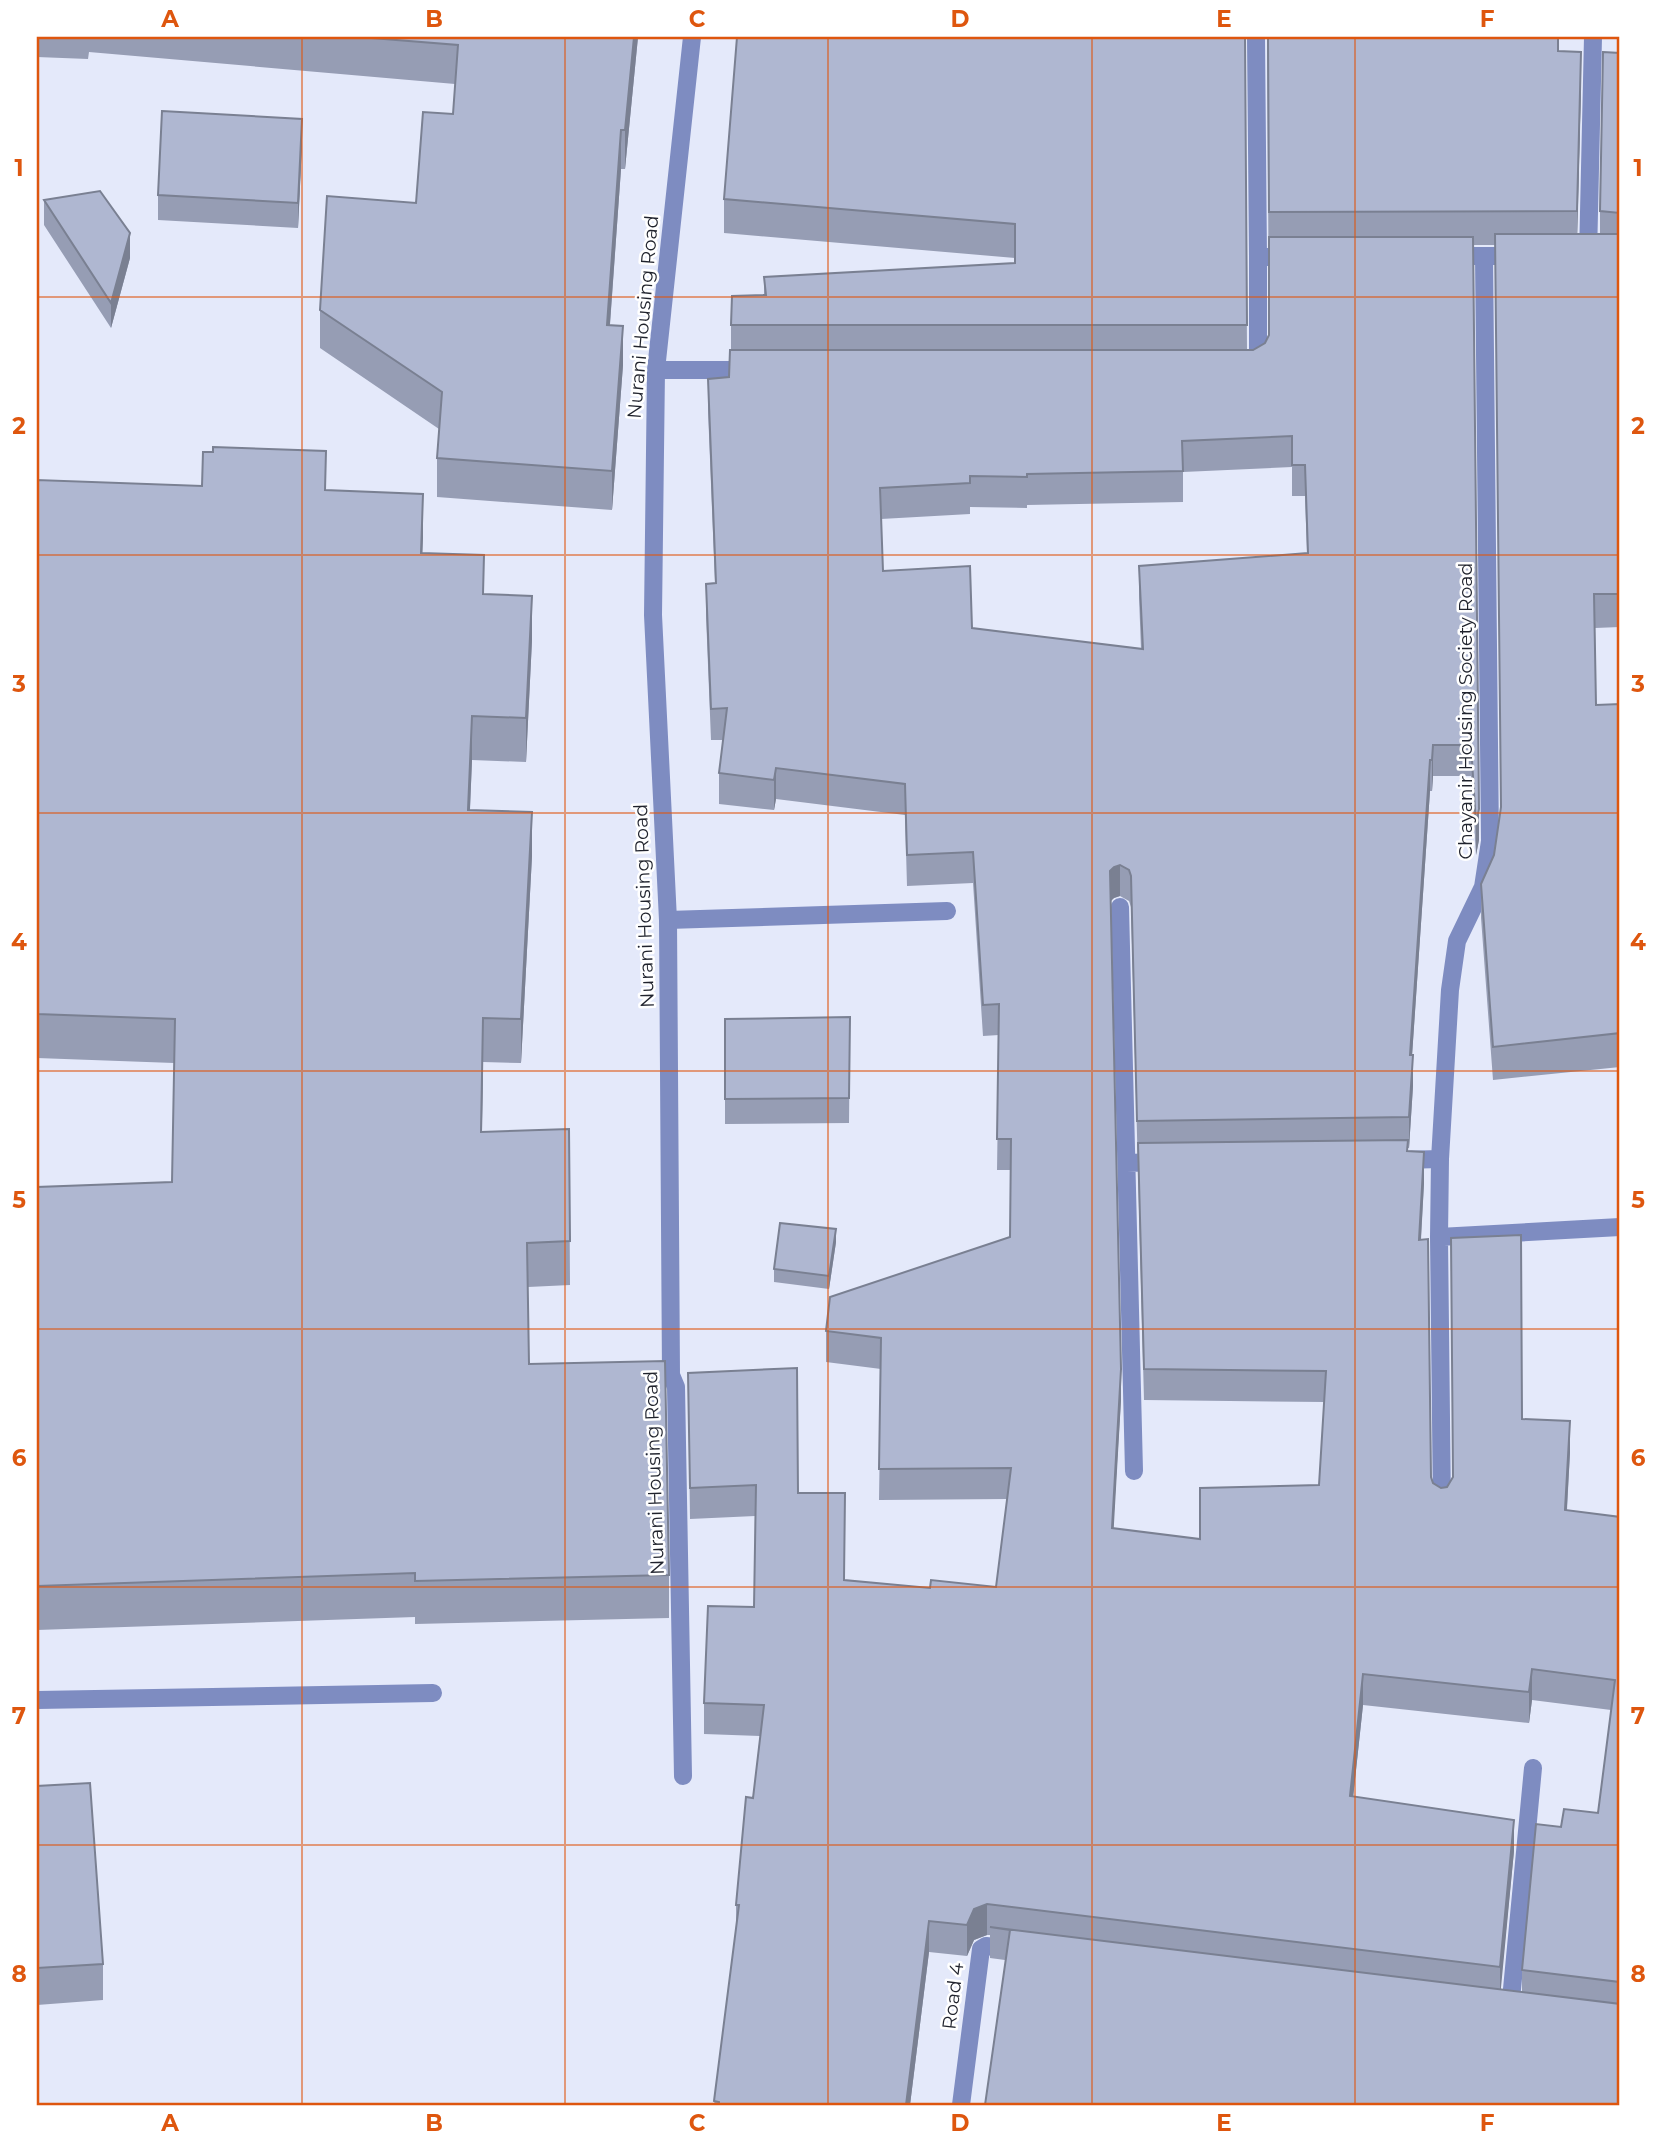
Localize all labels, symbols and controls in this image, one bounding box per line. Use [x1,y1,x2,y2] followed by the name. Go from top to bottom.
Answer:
[160,5,179,33] text: A
[425,5,443,33] text: B
[689,5,706,33] text: C
[951,5,970,33] text: D
[1216,5,1232,33] text: E
[1480,5,1495,33] text: F
[14,154,24,182] text: 1
[1633,154,1643,182] text: 1
[623,214,663,420] street label: Nurani Housing Road
[12,412,26,440] text: 2
[1631,412,1645,440] text: 2
[1454,563,1477,859] street label: Chayanir Housing Society Road
[11,670,26,698] text: 3
[1630,670,1645,698] text: 3
[629,804,659,1008] street label: Nurani Housing Road
[11,928,27,956] text: 4
[1630,928,1646,956] text: 4
[12,1186,26,1214] text: 5
[1631,1186,1645,1214] text: 5
[639,1371,669,1575] street label: Nurani Housing Road
[12,1444,27,1472] text: 6
[1631,1444,1646,1472] text: 6
[12,1702,26,1730] text: 7
[1631,1702,1645,1730] text: 7
[11,1960,27,1988] text: 8
[1630,1960,1646,1988] text: 8
[937,1961,969,2031] street label: Road 4
[160,2109,179,2137] text: A
[425,2109,443,2137] text: B
[689,2109,706,2137] text: C
[951,2109,970,2137] text: D
[1216,2109,1232,2137] text: E
[1480,2109,1495,2137] text: F

